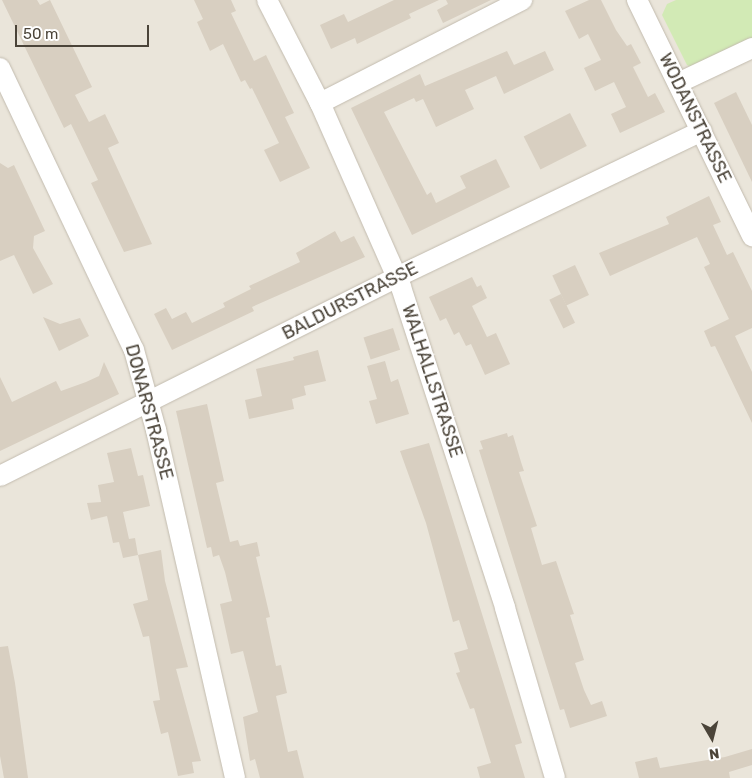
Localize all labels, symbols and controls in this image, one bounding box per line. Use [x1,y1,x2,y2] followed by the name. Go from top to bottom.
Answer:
[18,15,151,47] scale bar
[23,25,58,43] text: 50 m
[654,50,736,186] street label: WODANSTRASSE
[279,257,421,345] street label: BALDURSTRASSE
[397,302,467,460] street label: WALHALLSTRASSE
[121,342,177,482] street label: DONARSTRASSE
[687,713,737,763] north arrow
[708,744,720,762] text: N

